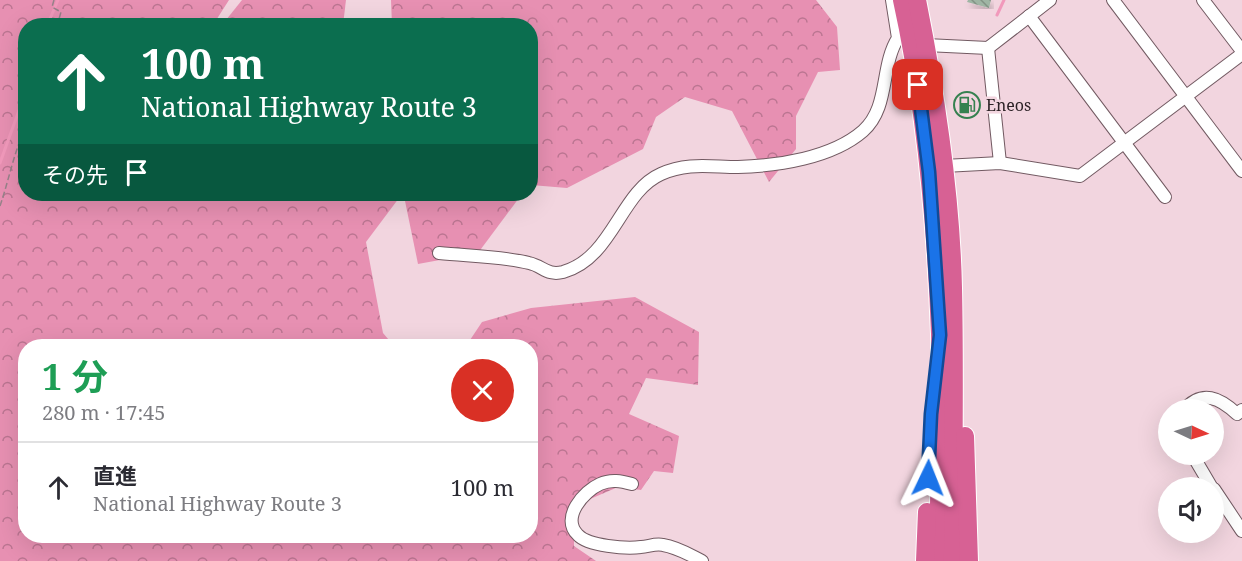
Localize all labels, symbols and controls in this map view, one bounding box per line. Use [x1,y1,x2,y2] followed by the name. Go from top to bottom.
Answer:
[141,34,265,91] text: 100 m
[42,42,120,120] icon: ahead
[892,59,943,110] pin
[901,68,934,101] icon: arrive
[141,88,477,125] text: National Highway Route 3
[952,90,982,120] fuel station icon: Eneos
[986,94,1031,116] place label: Eneos
[120,156,153,189] icon: arrive
[42,159,108,189] text: その先
[42,352,108,401] text: 1 分
[451,359,514,422] button: close
[42,399,165,426] text: 280 m · 17:45
[1158,399,1224,465] north arrow
[1158,399,1224,543] map controls
[896,446,960,510] position arrow
[93,460,137,490] text: 直進
[42,471,75,504] icon: ahead
[451,472,514,502] text: 100 m
[1158,477,1224,543] button: sound
[93,490,342,517] text: National Highway Route 3

